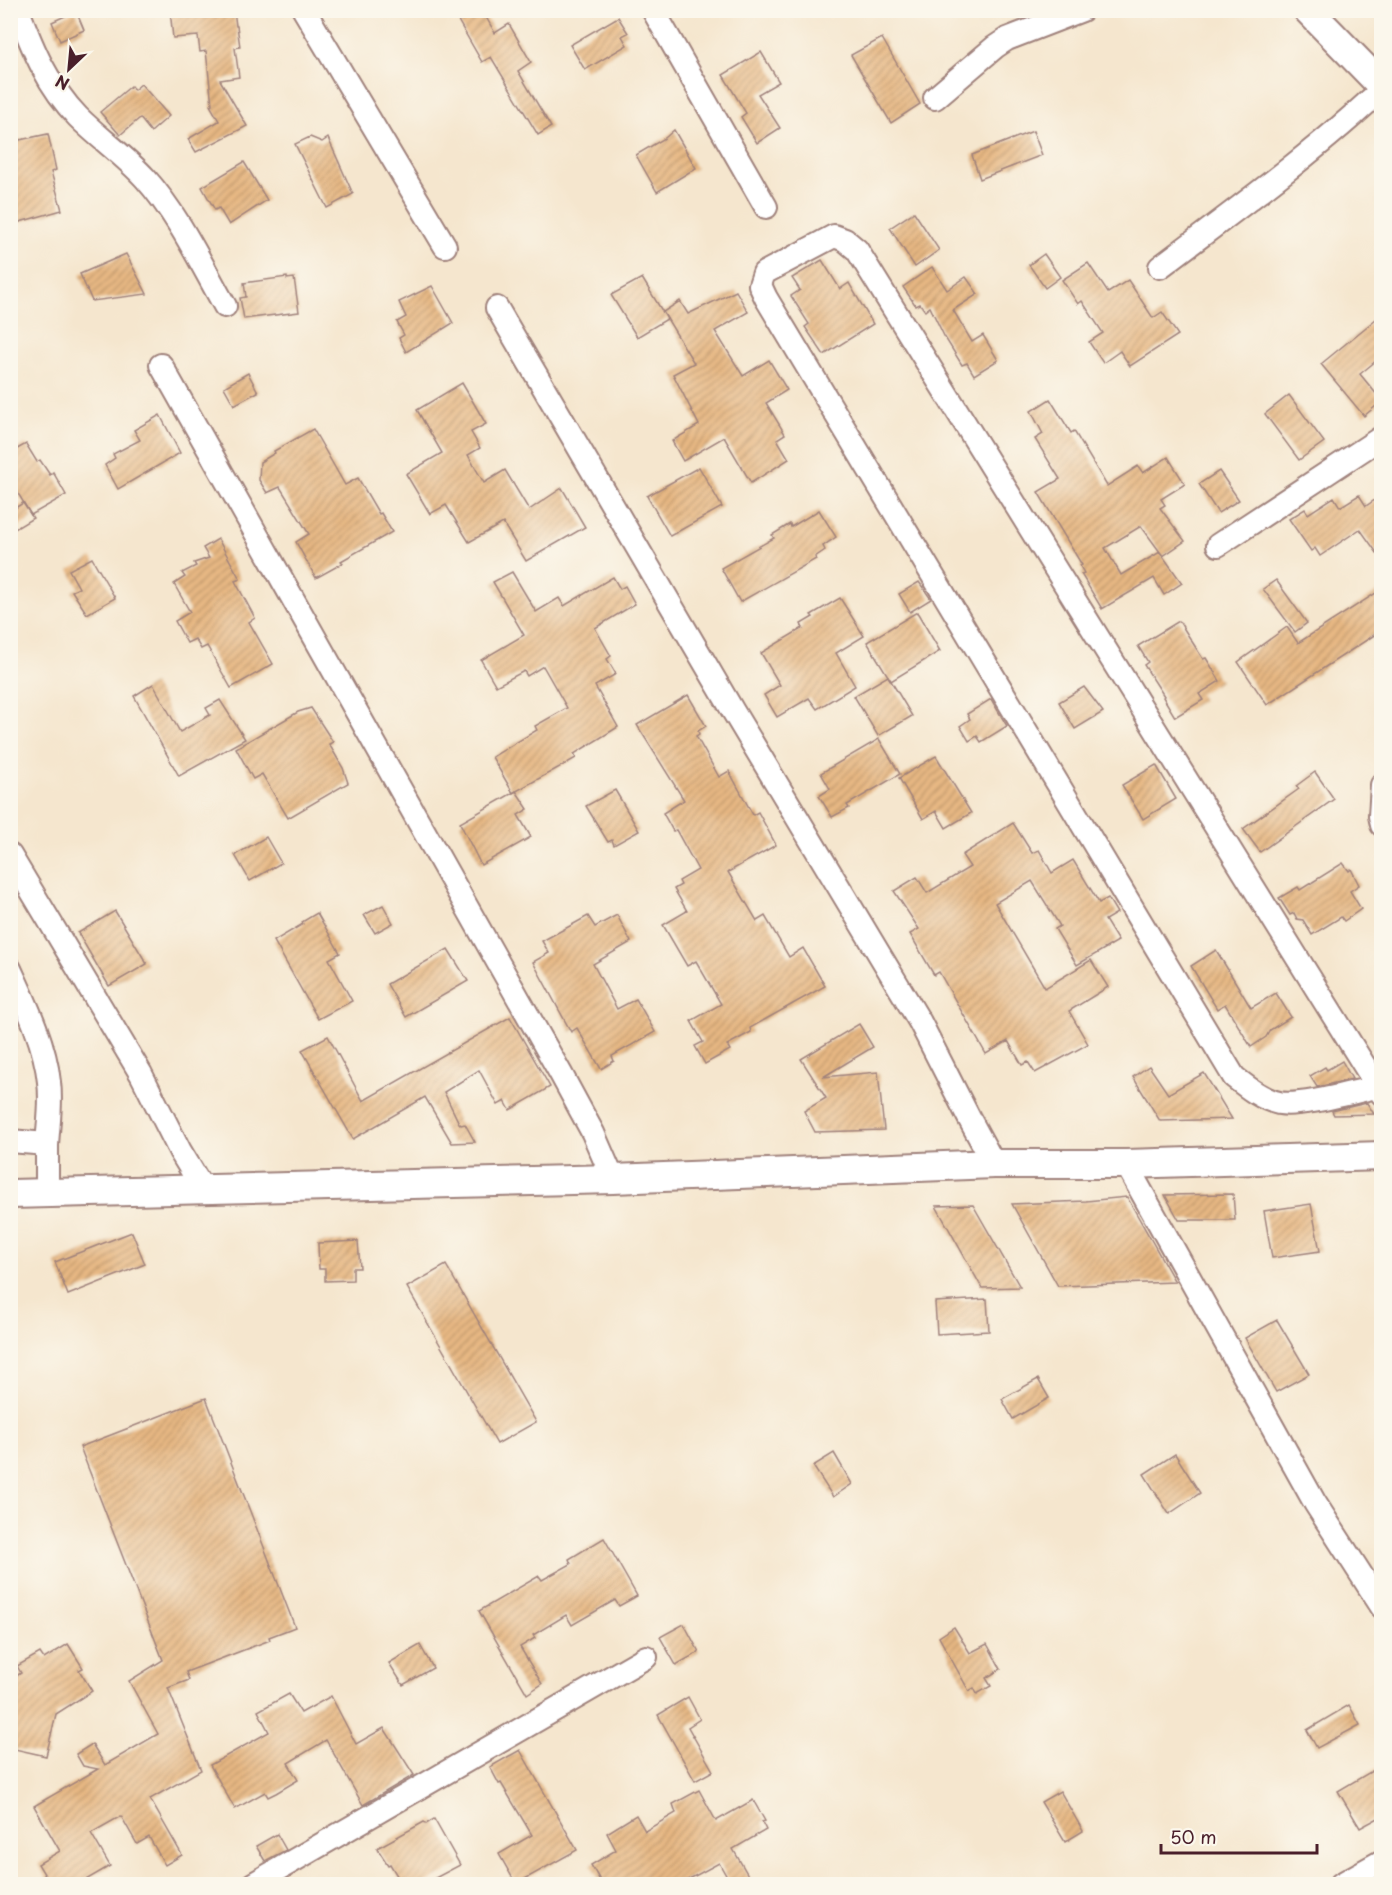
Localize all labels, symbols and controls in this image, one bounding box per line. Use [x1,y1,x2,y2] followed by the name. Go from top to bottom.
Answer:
[39,39,99,99] north arrow
[51,70,73,97] text: N
[1161,1817,1317,1855] scale bar
[1170,1823,1217,1850] text: 50 m

